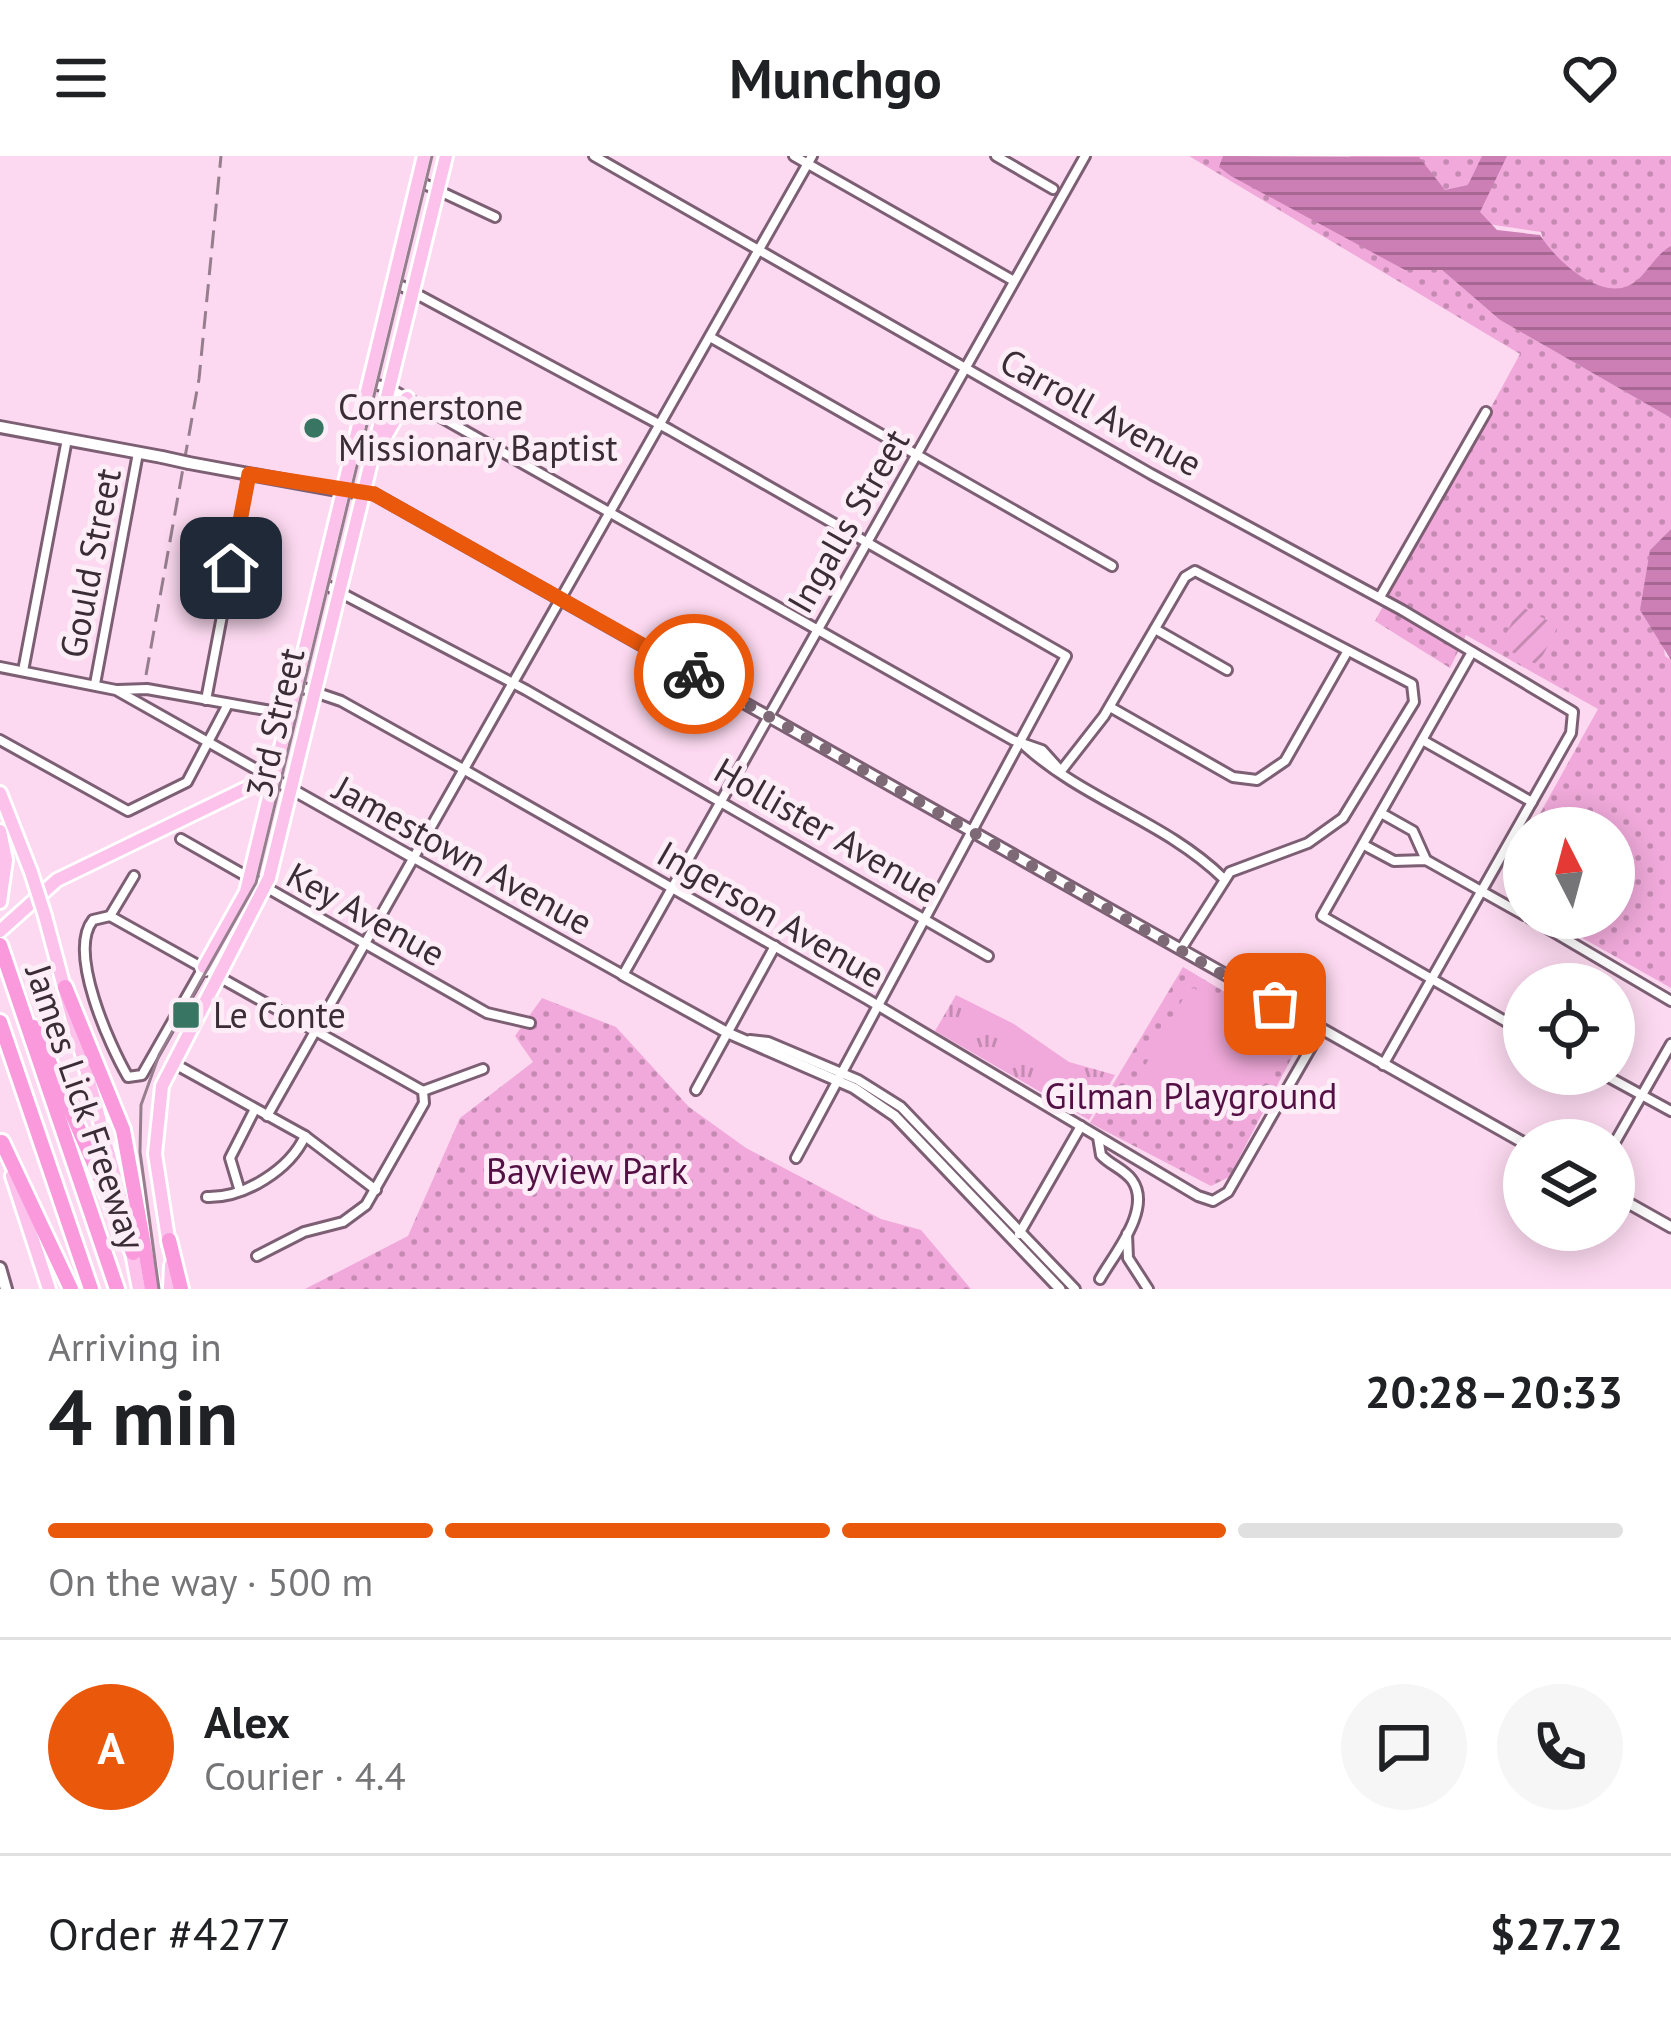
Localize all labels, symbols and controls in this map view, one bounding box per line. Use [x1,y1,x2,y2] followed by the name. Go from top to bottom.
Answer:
[729,43,942,113] text: Munchgo
[48,45,114,111] icon: menu
[1557,45,1623,111] icon: heart
[992,337,1210,486] street label: Carroll Avenue
[338,383,618,471] place label: Cornerstone Missionary Baptist
[301,415,327,441] marker: Cornerstone Missionary Baptist
[776,420,919,621] street label: Ingalls Street
[48,464,131,662] street label: Gould Street
[180,517,282,619] pin
[198,535,264,601] icon: home
[634,614,754,734] courier
[661,641,727,707] icon: bike
[234,643,315,803] street label: 3rd Street
[706,746,948,913] street label: Hollister Avenue
[324,763,601,945] street label: Jamestown Avenue
[1503,807,1635,939] north arrow
[1503,807,1635,1251] map controls
[649,829,893,998] street label: Ingerson Avenue
[279,851,454,976] street label: Key Avenue
[1224,953,1326,1055] pin
[15,956,157,1256] street label: James Lick Freeway
[1503,963,1635,1095] button: locate
[1242,971,1308,1037] icon: bag
[213,991,346,1038] place label: Le Conte
[170,999,202,1031] marker: Le Conte
[1045,1072,1337,1119] park label: Gilman Playground
[1503,1119,1635,1251] button: layers
[486,1147,688,1194] park label: Bayview Park
[48,1321,222,1372] text: Arriving in
[1365,1362,1623,1420] text: 20:28–20:33
[48,1366,238,1467] text: 4 min
[48,1556,373,1607] text: On the way · 500 m
[1341,1684,1467,1810] button: chat
[1497,1684,1623,1810] button: phone
[204,1692,290,1750] text: Alex
[97,1718,125,1776] text: A
[204,1750,406,1801] text: Courier · 4.4
[48,1904,291,1962] text: Order #4277
[1490,1904,1623,1962] text: $27.72

